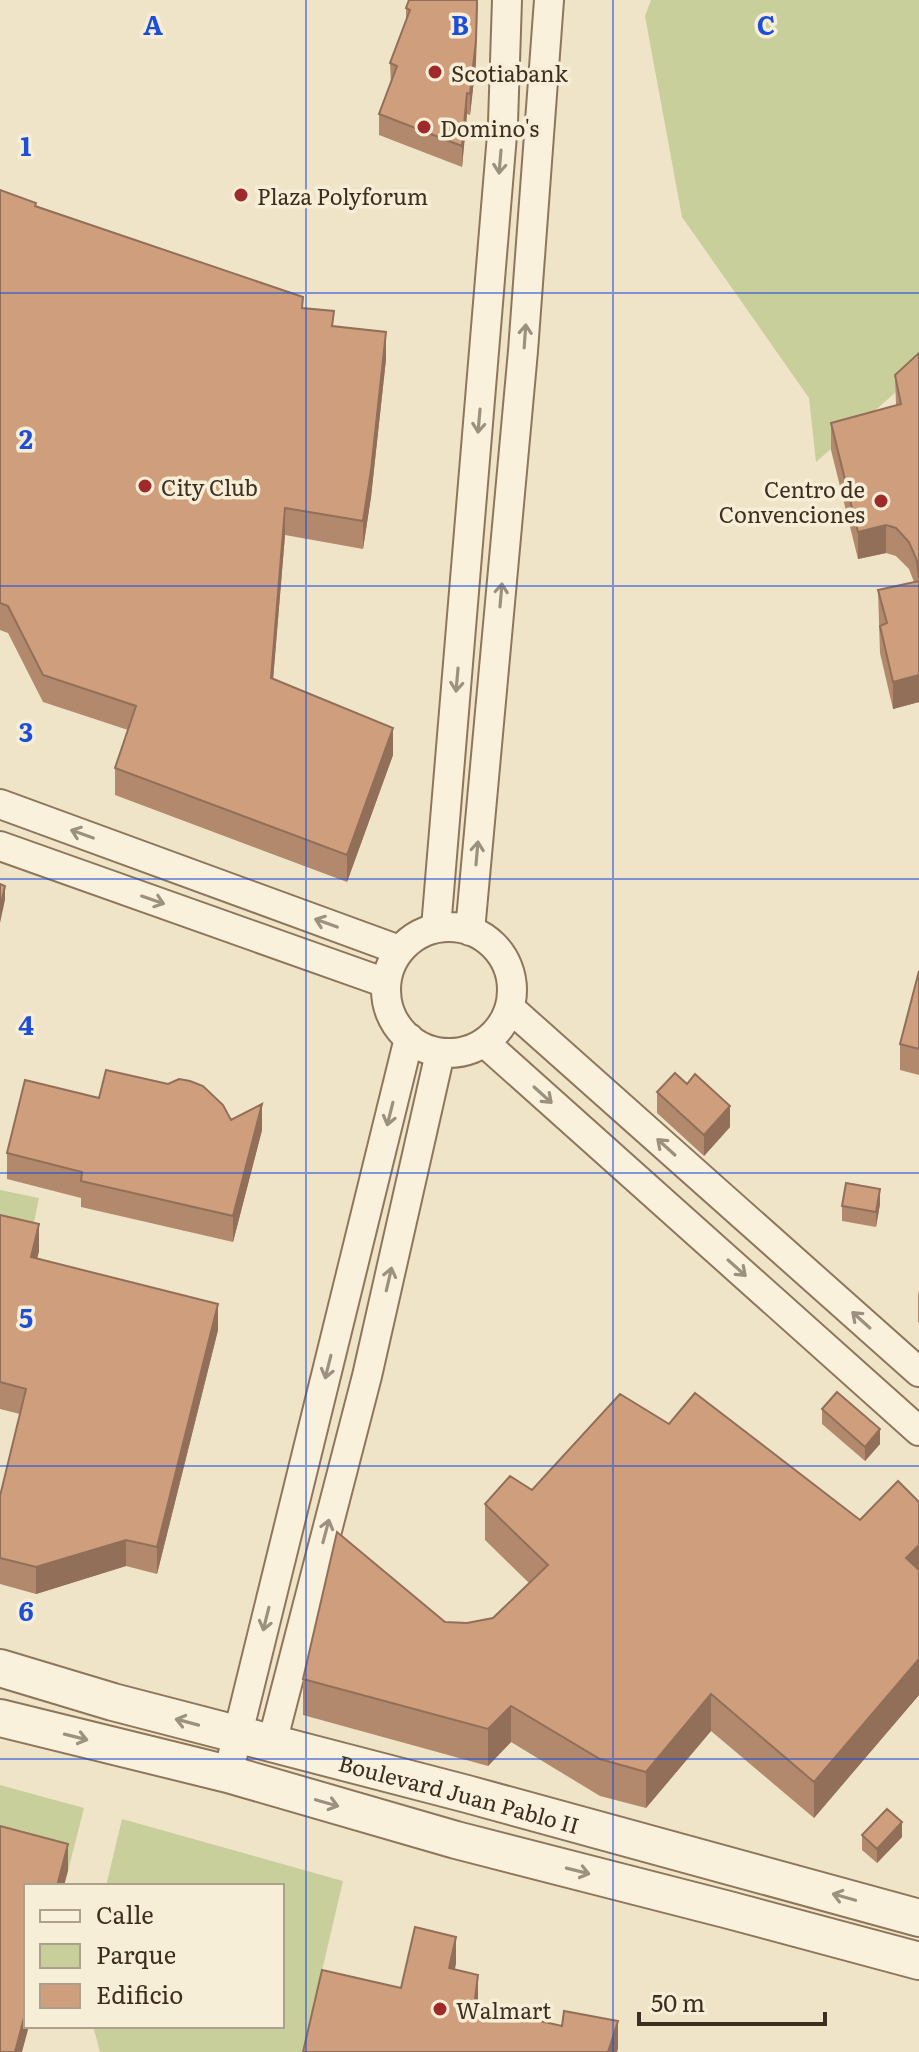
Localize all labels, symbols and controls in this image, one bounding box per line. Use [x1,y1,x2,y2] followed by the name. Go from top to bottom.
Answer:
[143,4,163,43] text: A
[451,4,469,43] text: B
[757,4,775,43] text: C
[451,56,569,89] place label: Scotiabank
[426,63,444,81] marker: Scotiabank
[440,111,539,144] place label: Domino's
[415,118,433,136] marker: Domino's
[21,125,32,164] text: 1
[492,148,507,175] one-way arrow
[257,179,428,212] place label: Plaza Polyforum
[232,186,250,204] marker: Plaza Polyforum
[518,323,533,350] one-way arrow
[472,407,487,434] one-way arrow
[19,418,33,457] text: 2
[161,470,258,503] place label: City Club
[719,472,865,530] place label: Centro de Convenciones
[136,477,154,495] marker: City Club
[872,492,890,510] marker: Centro de Convenciones
[494,582,509,608] one-way arrow
[449,666,464,693] one-way arrow
[19,711,33,750] text: 3
[70,826,95,840] one-way arrow
[470,840,485,867] one-way arrow
[140,894,165,909] one-way arrow
[314,915,339,929] one-way arrow
[18,1004,34,1043] text: 4
[532,1086,552,1104] one-way arrow
[382,1101,397,1126] one-way arrow
[657,1139,677,1157] one-way arrow
[726,1259,746,1277] one-way arrow
[382,1267,397,1292] one-way arrow
[19,1297,33,1336] text: 5
[851,1311,871,1329] one-way arrow
[320,1353,335,1379] one-way arrow
[320,1519,335,1545] one-way arrow
[18,1590,34,1629] text: 6
[258,1606,273,1631] one-way arrow
[175,1713,200,1728] one-way arrow
[62,1731,88,1746] one-way arrow
[335,1745,583,1841] street label: Boulevard Juan Pablo II
[314,1797,339,1811] one-way arrow
[564,1865,590,1880] one-way arrow
[24,1884,284,2028] legend
[831,1889,857,1904] one-way arrow
[96,1896,154,1931] text: Calle
[96,1936,176,1971] text: Parque
[96,1976,183,2011] text: Edificio
[639,1976,825,2026] scale bar
[651,1984,705,2019] text: 50 m
[456,1993,551,2026] place label: Walmart
[431,2000,449,2018] marker: Walmart

